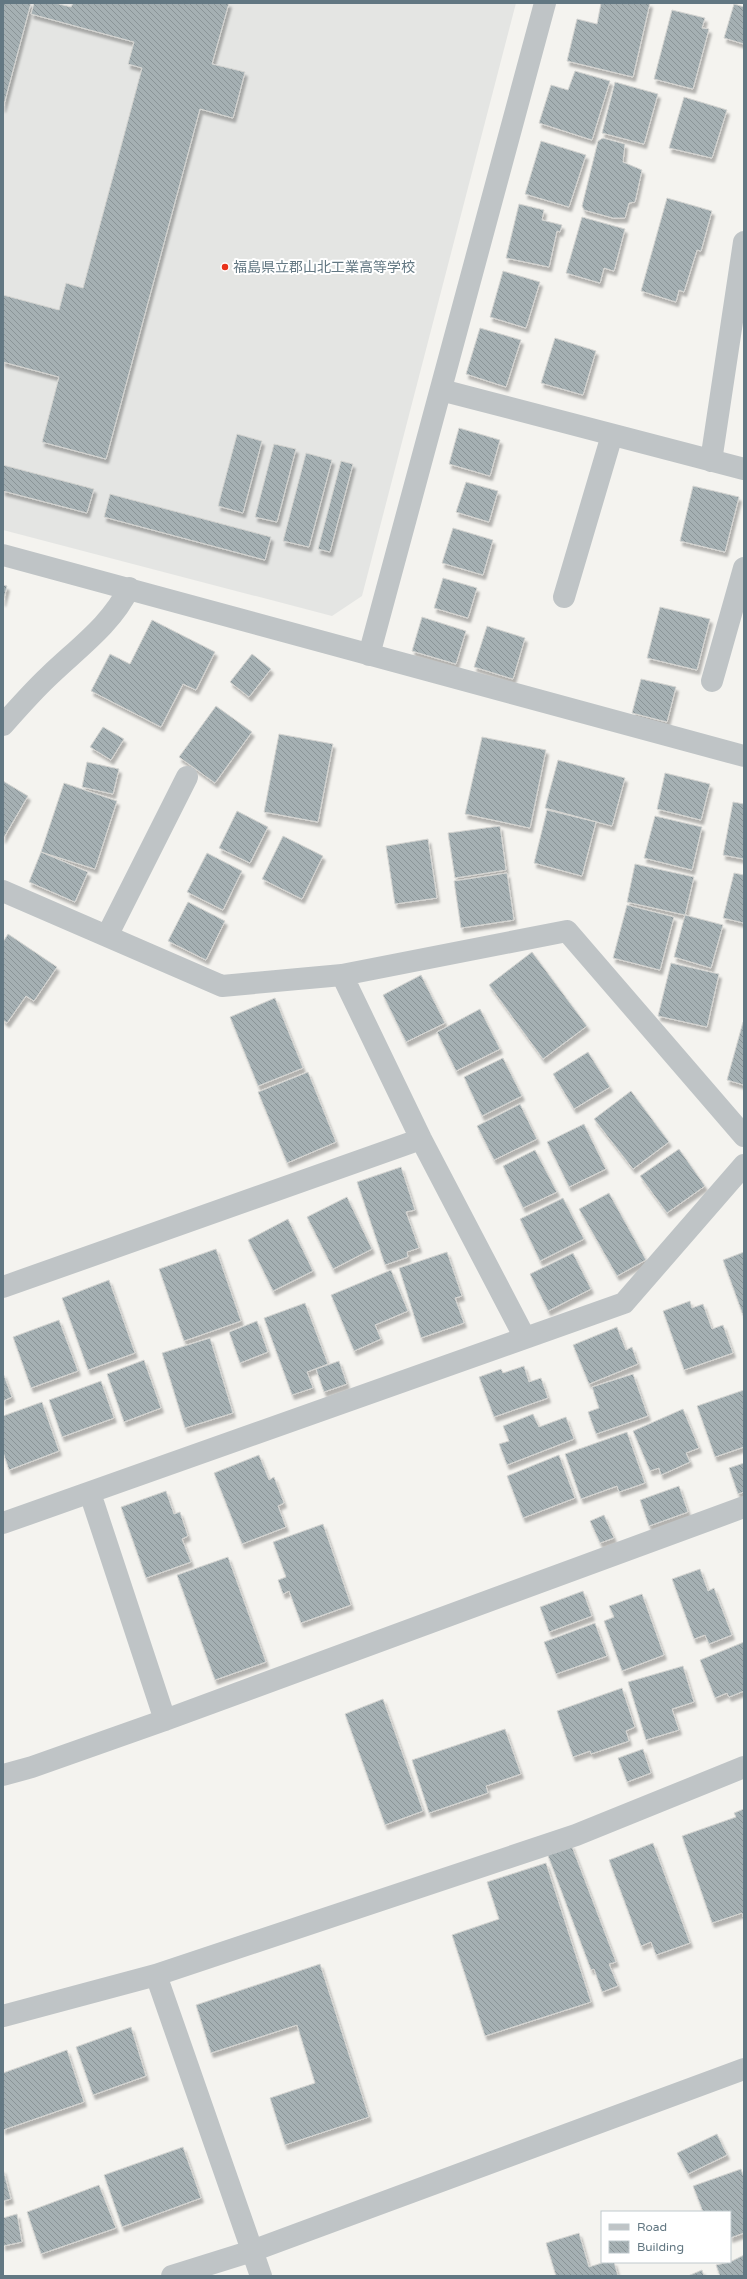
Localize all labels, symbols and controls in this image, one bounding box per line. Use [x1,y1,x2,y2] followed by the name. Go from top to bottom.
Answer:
[233,259,415,276] place label: 福島県立郡山北工業高等学校
[220,262,230,272] marker: 福島県立郡山北工業高等学校
[601,2211,731,2263] legend
[637,2220,667,2234] text: Road
[637,2240,684,2254] text: Building

